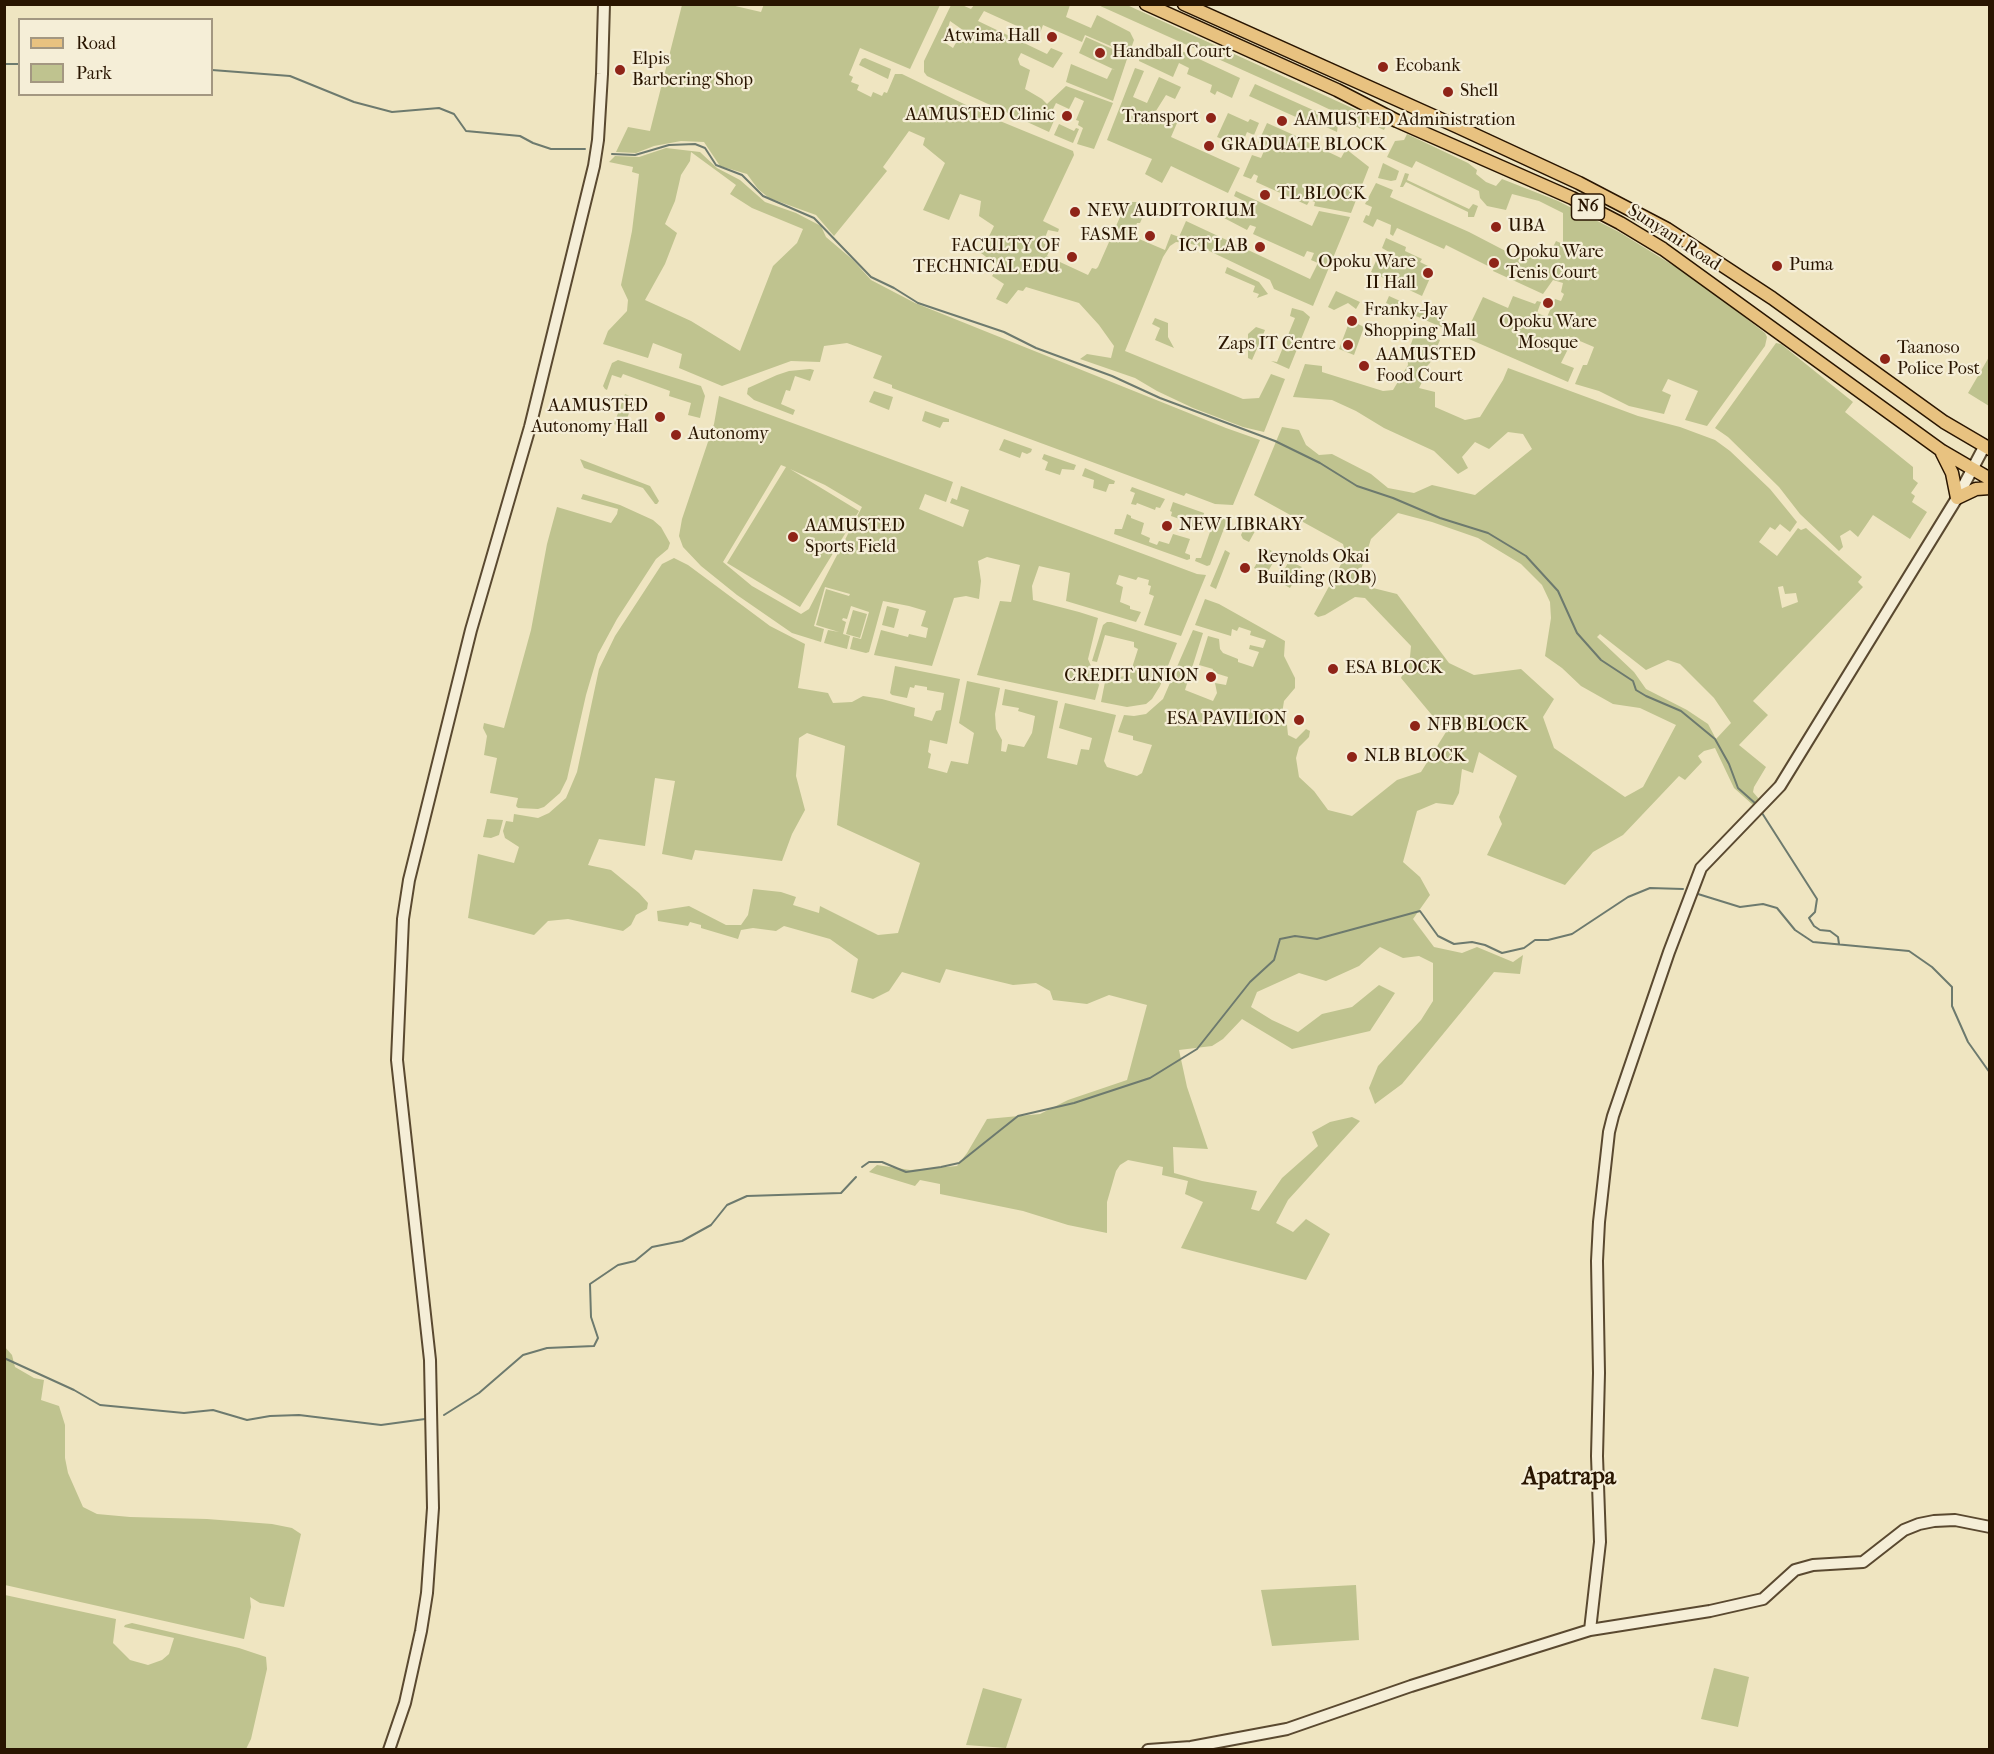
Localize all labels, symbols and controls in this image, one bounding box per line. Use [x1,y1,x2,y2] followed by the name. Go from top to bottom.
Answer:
[18,18,213,96] legend
[944,26,1040,48] place label: Atwima Hall
[1045,30,1059,44] marker: Atwima Hall
[76,33,116,54] text: Road
[1112,42,1232,64] place label: Handball Court
[1093,46,1107,60] marker: Handball Court
[632,49,753,92] place label: Elpis Barbering Shop
[1395,56,1460,78] place label: Ecobank
[1376,60,1390,74] marker: Ecobank
[76,63,112,84] text: Park
[613,63,627,77] marker: Elpis Barbering Shop
[1460,81,1498,103] place label: Shell
[1441,85,1455,99] marker: Shell
[905,105,1055,127] place label: AAMUSTED Clinic
[1122,107,1199,129] place label: Transport
[1060,109,1074,123] marker: AAMUSTED Clinic
[1294,110,1515,132] place label: AAMUSTED Administration
[1204,111,1218,125] marker: Transport
[1275,114,1289,128] marker: AAMUSTED Administration
[1221,135,1386,157] place label: GRADUATE BLOCK
[1202,139,1216,153] marker: GRADUATE BLOCK
[1277,184,1366,206] place label: TL BLOCK
[1258,188,1272,202] marker: TL BLOCK
[1572,194,1604,220] road number: N6
[1623,200,1725,276] street label: Sunyani Road
[1087,201,1256,223] place label: NEW AUDITORIUM
[1068,205,1082,219] marker: NEW AUDITORIUM
[1508,216,1545,238] place label: UBA
[1489,220,1503,234] marker: UBA
[1080,225,1138,247] place label: FASME
[1143,229,1157,243] marker: FASME
[913,236,1060,278] place label: FACULTY OF TECHNICAL EDU
[1179,236,1248,258] place label: ICT LAB
[1253,240,1267,254] marker: ICT LAB
[1506,242,1604,284] place label: Opoku Ware Tenis Court
[1065,250,1079,264] marker: FACULTY OF TECHNICAL EDU
[1318,252,1416,294] place label: Opoku Ware II Hall
[1789,255,1833,277] place label: Puma
[1487,256,1501,270] marker: Opoku Ware Tenis Court
[1770,259,1784,273] marker: Puma
[1421,266,1435,280] marker: Opoku Ware II Hall
[1541,296,1555,310] marker: Opoku Ware Mosque
[1364,300,1476,342] place label: Franky-Jay Shopping Mall
[1499,312,1597,354] place label: Opoku Ware Mosque
[1345,314,1359,328] marker: Franky-Jay Shopping Mall
[1218,334,1336,356] place label: Zaps IT Centre
[1341,338,1355,352] marker: Zaps IT Centre
[1897,338,1980,380] place label: Taanoso Police Post
[1376,345,1476,388] place label: AAMUSTED Food Court
[1878,352,1892,366] marker: Taanoso Police Post
[1357,359,1371,373] marker: AAMUSTED Food Court
[531,396,648,438] place label: AAMUSTED Autonomy Hall
[653,410,667,424] marker: AAMUSTED Autonomy Hall
[688,424,768,446] place label: Autonomy
[669,428,683,442] marker: Autonomy
[1179,515,1304,537] place label: NEW LIBRARY
[805,516,905,558] place label: AAMUSTED Sports Field
[1160,519,1174,533] marker: NEW LIBRARY
[786,530,800,544] marker: AAMUSTED Sports Field
[1257,547,1376,590] place label: Reynolds Okai Building (ROB)
[1238,561,1252,575] marker: Reynolds Okai Building (ROB)
[1345,658,1443,680] place label: ESA BLOCK
[1326,662,1340,676] marker: ESA BLOCK
[1064,666,1199,688] place label: CREDIT UNION
[1204,670,1218,684] marker: CREDIT UNION
[1166,709,1287,731] place label: ESA PAVILION
[1292,713,1306,727] marker: ESA PAVILION
[1427,715,1528,737] place label: NFB BLOCK
[1408,719,1422,733] marker: NFB BLOCK
[1364,746,1466,768] place label: NLB BLOCK
[1345,750,1359,764] marker: NLB BLOCK
[1522,1464,1616,1492] district label: Apatrapa

